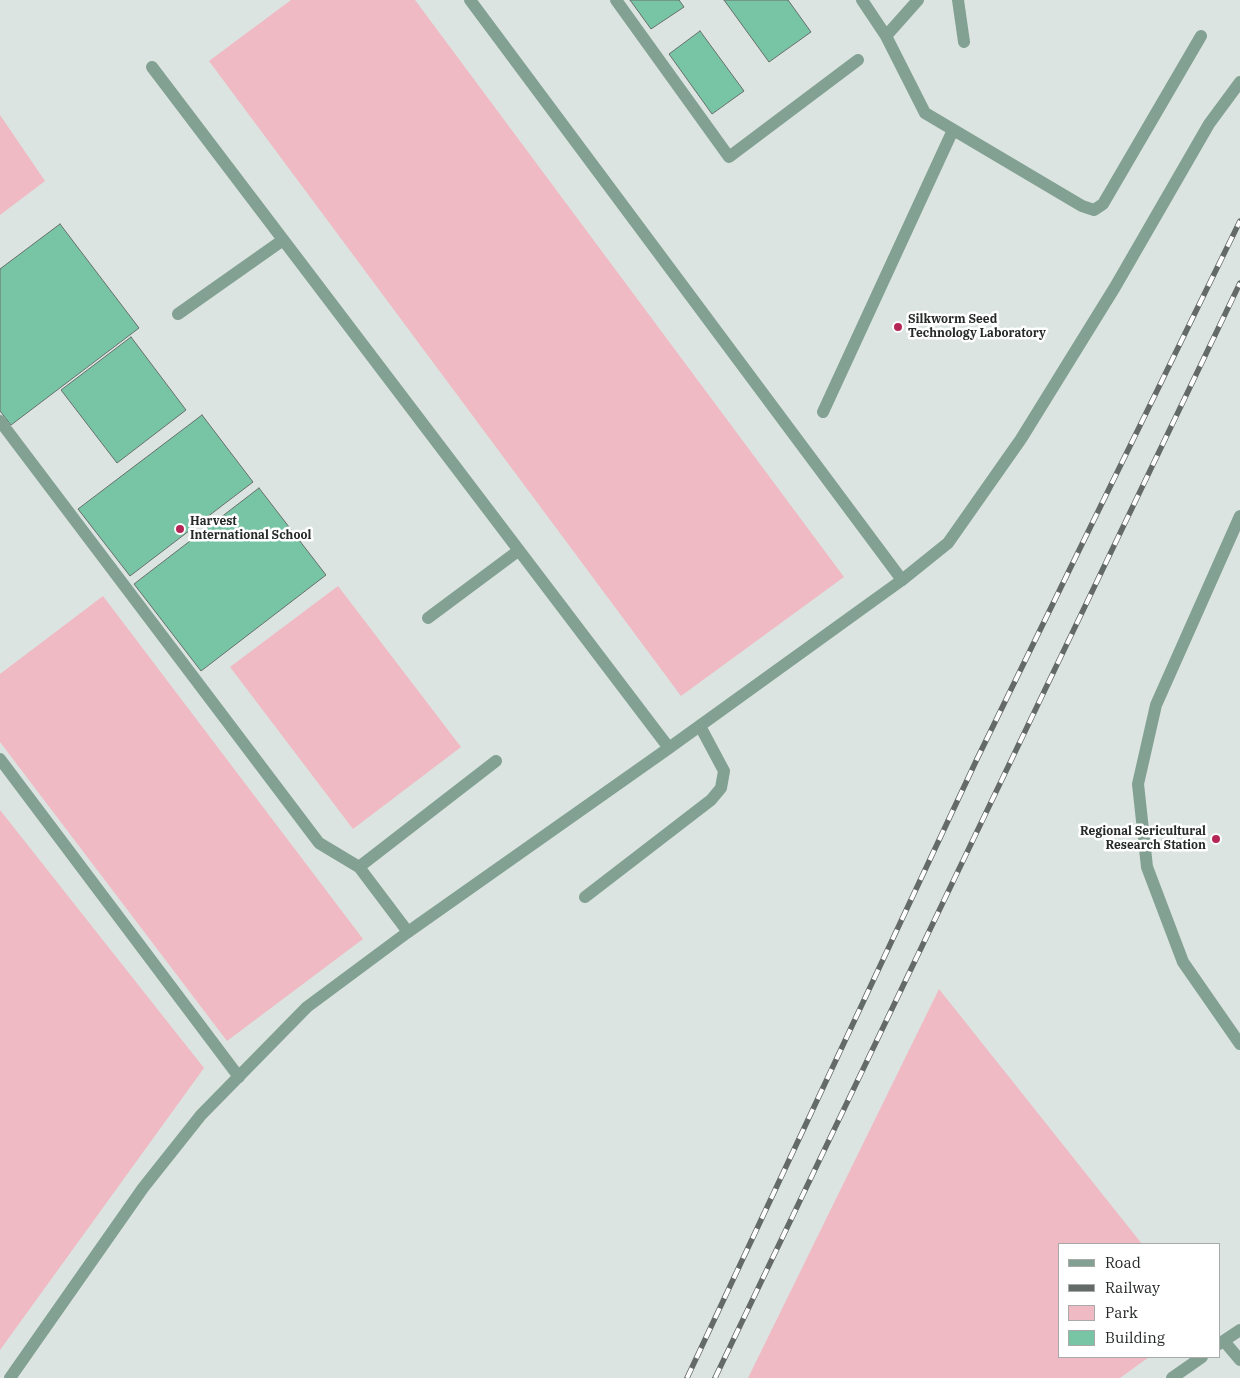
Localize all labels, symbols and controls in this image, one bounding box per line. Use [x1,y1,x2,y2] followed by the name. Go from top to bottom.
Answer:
[908,313,1046,341] place label: Silkworm Seed Technology Laboratory
[892,321,904,333] marker: Silkworm Seed Technology Laboratory
[190,515,311,543] place label: Harvest International School
[174,523,186,535] marker: Harvest International School
[1080,825,1206,853] place label: Regional Sericultural Research Station
[1210,833,1222,845] marker: Regional Sericultural Research Station
[1058,1243,1220,1358] legend
[1105,1253,1141,1272] text: Road
[1105,1278,1160,1297] text: Railway
[1105,1303,1138,1322] text: Park
[1105,1328,1165,1347] text: Building

